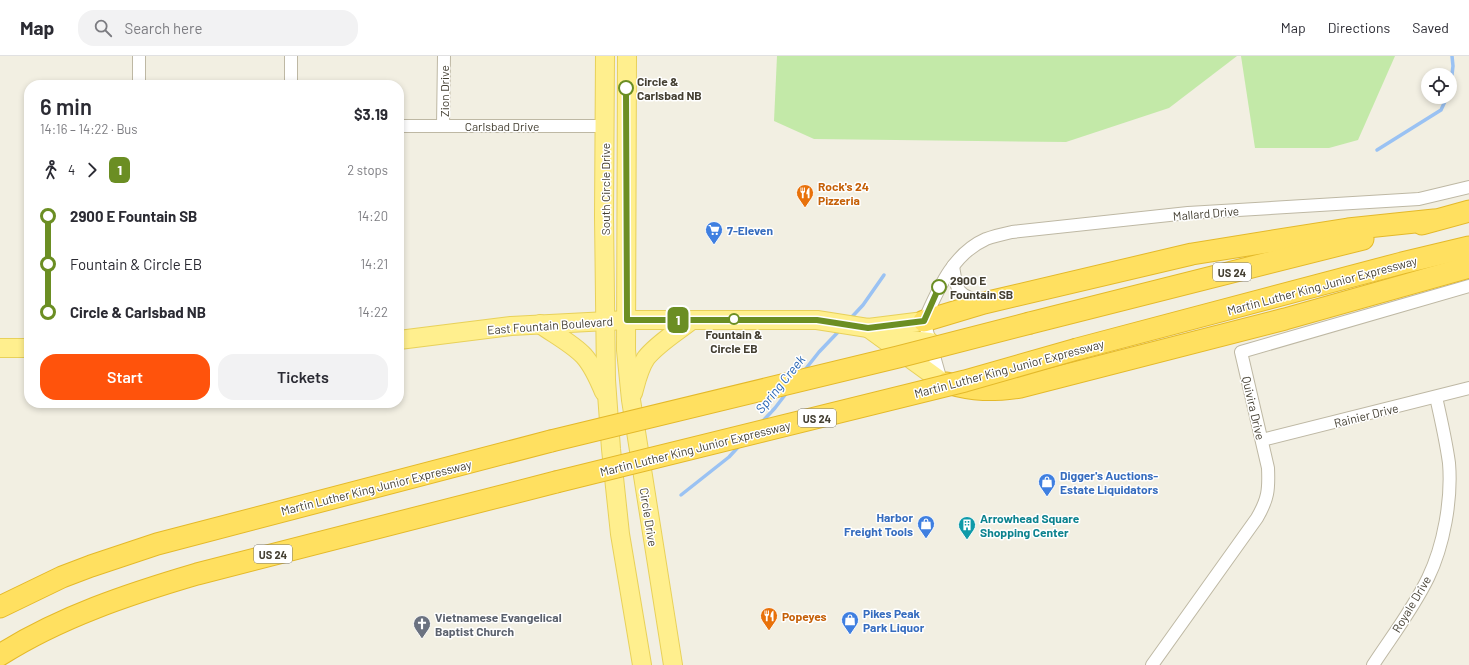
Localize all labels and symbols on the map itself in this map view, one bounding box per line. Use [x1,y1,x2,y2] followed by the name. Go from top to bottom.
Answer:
[437,65,451,117] street label: Zion Drive
[637,74,702,102] place label: Circle & Carlsbad NB
[618,80,634,96] marker: Circle & Carlsbad NB
[465,119,539,133] street label: Carlsbad Drive
[598,143,612,235] street label: South Circle Drive
[818,179,869,207] place label: Rock's 24 Pizzeria
[795,183,815,208] restaurant icon: Rock's 24 Pizzeria
[1172,203,1240,223] street label: Mallard Drive
[704,220,724,245] supermarket icon: 7-Eleven
[727,223,773,237] place label: 7-Eleven
[1226,253,1419,317] street label: Martin Luther King Junior Expressway
[1213,263,1251,281] road number: US 24
[950,273,1013,301] place label: 2900 E Fountain SB
[931,279,947,295] marker: 2900 E Fountain SB
[665,307,691,333] line badge: 1
[728,313,740,325] marker: Fountain & Circle EB
[487,314,613,336] street label: East Fountain Boulevard
[705,327,763,355] place label: Fountain & Circle EB
[913,336,1106,400] street label: Martin Luther King Junior Expressway
[752,351,809,416] water label: Spring Creek
[1240,375,1268,441] street label: Quivira Drive
[1332,400,1400,430] street label: Rainier Drive
[798,409,836,427] road number: US 24
[598,417,792,478] street label: Martin Luther King Junior Expressway
[279,456,473,517] street label: Martin Luther King Junior Expressway
[1060,468,1158,496] place label: Digger's Auctions- Estate Liquidators
[1037,472,1057,497] shop icon: Digger's Auctions- Estate Liquidators
[637,487,661,547] street label: Circle Drive
[844,510,913,538] place label: Harbor Freight Tools
[980,511,1080,539] place label: Arrowhead Square Shopping Center
[916,514,936,539] shop icon: Harbor Freight Tools
[957,515,977,540] building icon: Arrowhead Square Shopping Center
[254,545,292,563] road number: US 24
[1389,573,1433,635] street label: Royale Drive
[759,606,779,631] restaurant icon: Popeyes
[863,606,925,634] place label: Pikes Peak Park Liquor
[782,609,827,623] place label: Popeyes
[435,610,562,638] place label: Vietnamese Evangelical Baptist Church
[840,610,860,635] shop icon: Pikes Peak Park Liquor
[412,614,432,639] church icon: Vietnamese Evangelical Baptist Church

